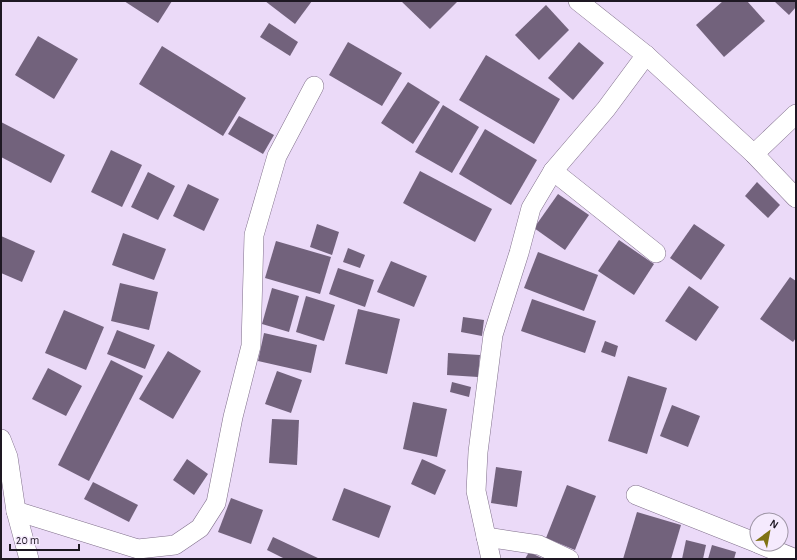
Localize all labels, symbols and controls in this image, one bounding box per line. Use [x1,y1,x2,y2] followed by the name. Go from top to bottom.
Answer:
[749,512,789,552] north arrow
[768,517,780,531] text: N
[10,526,79,552] scale bar
[16,534,39,546] text: 20 m

